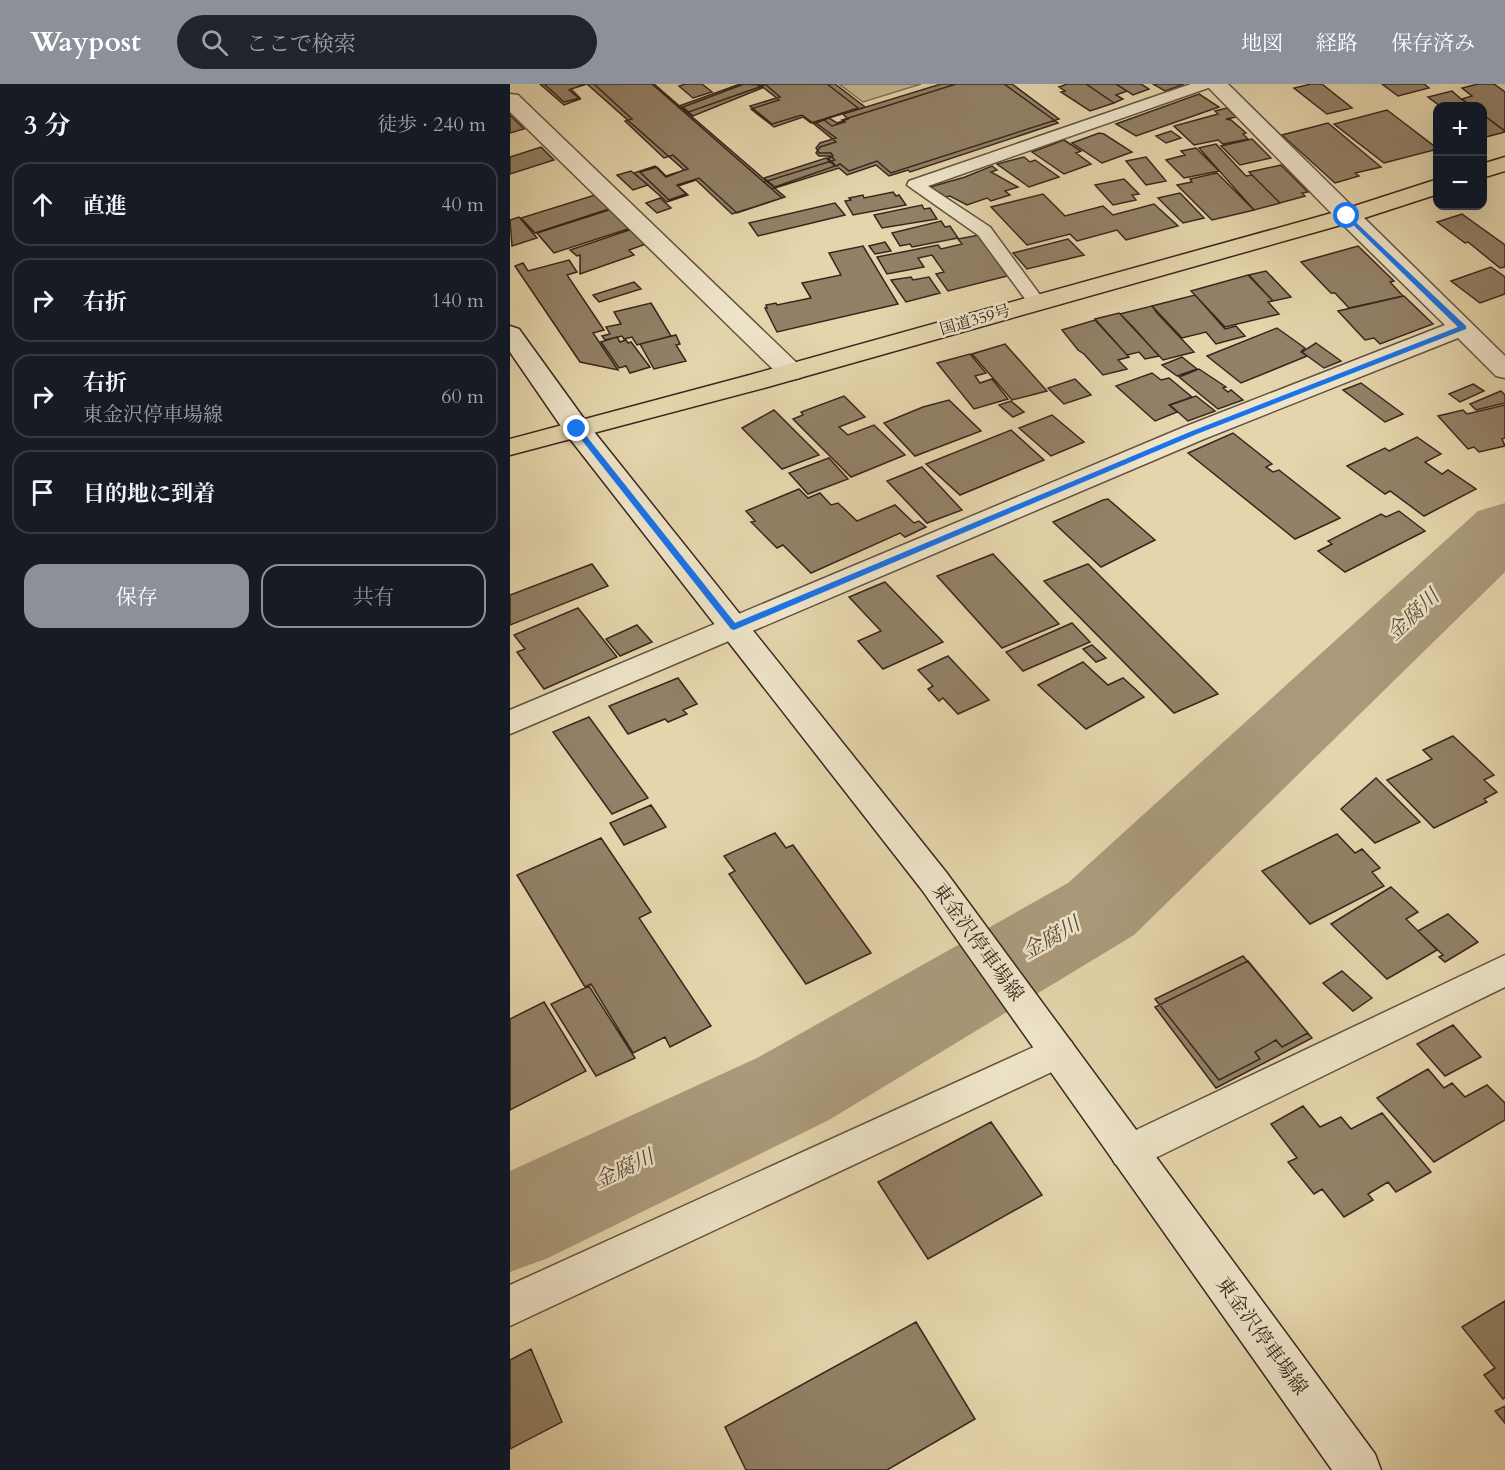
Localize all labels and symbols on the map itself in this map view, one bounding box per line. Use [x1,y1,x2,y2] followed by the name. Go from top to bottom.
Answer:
[1333,202,1359,228] route start
[937,299,1013,341] street label: 国道359号
[563,415,589,441] route end
[1380,582,1447,647] water label: 金腐川
[926,877,1030,1007] street label: 東金沢停車場線
[1016,909,1087,966] water label: 金腐川
[589,1142,660,1195] water label: 金腐川
[1210,1271,1314,1401] street label: 東金沢停車場線

